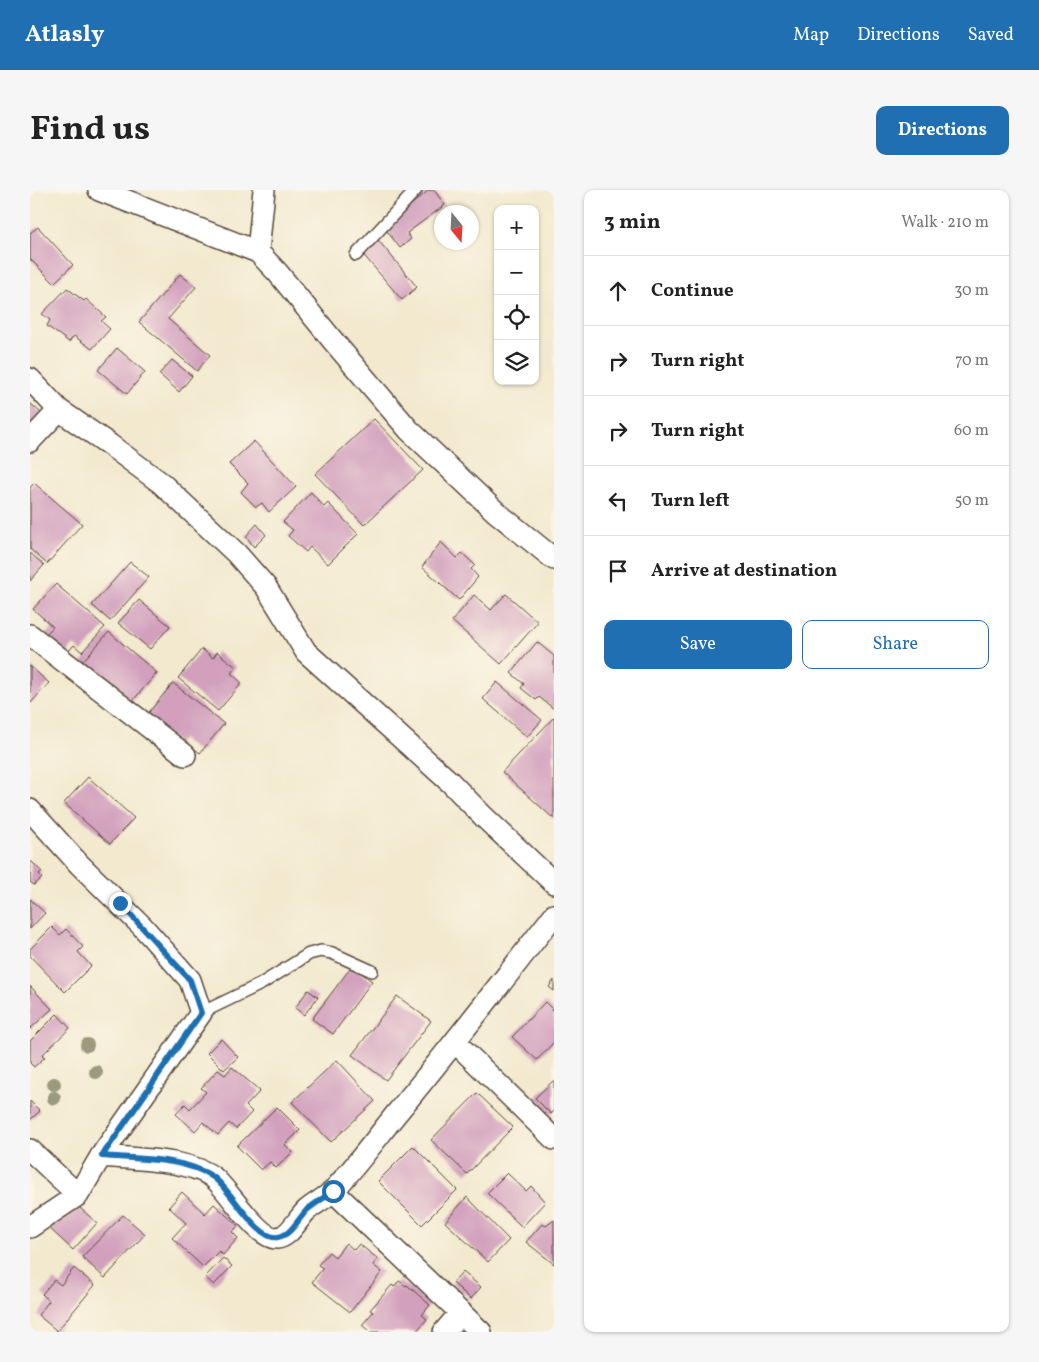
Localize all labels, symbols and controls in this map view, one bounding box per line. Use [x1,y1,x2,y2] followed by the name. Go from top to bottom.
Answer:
[25,18,104,52] text: Atlasly
[793,23,829,48] text: Map
[857,23,940,48] text: Directions
[968,23,1014,48] text: Saved
[30,106,150,154] text: Find us
[876,106,1009,155] button: Directions
[434,205,479,250] north arrow
[494,205,539,385] map controls
[494,205,539,250] button: +
[604,208,660,237] text: 3 min
[901,212,989,234] text: Walk · 210 m
[494,250,539,295] button: −
[604,277,632,305] icon: ahead
[651,278,734,304] text: Continue
[954,280,989,302] text: 30 m
[494,295,539,340] button: locate
[494,340,539,385] button: layers
[604,347,632,375] icon: right
[651,348,744,374] text: Turn right
[955,350,989,372] text: 70 m
[604,417,632,445] icon: right
[651,418,744,444] text: Turn right
[954,420,989,442] text: 60 m
[604,487,632,515] icon: left
[651,488,730,514] text: Turn left
[955,490,989,512] text: 50 m
[604,557,632,585] icon: arrive
[651,558,837,584] text: Arrive at destination
[604,620,792,669] button: Save
[802,620,989,669] button: Share
[109,892,132,915] route end
[322,1180,345,1203] route start

